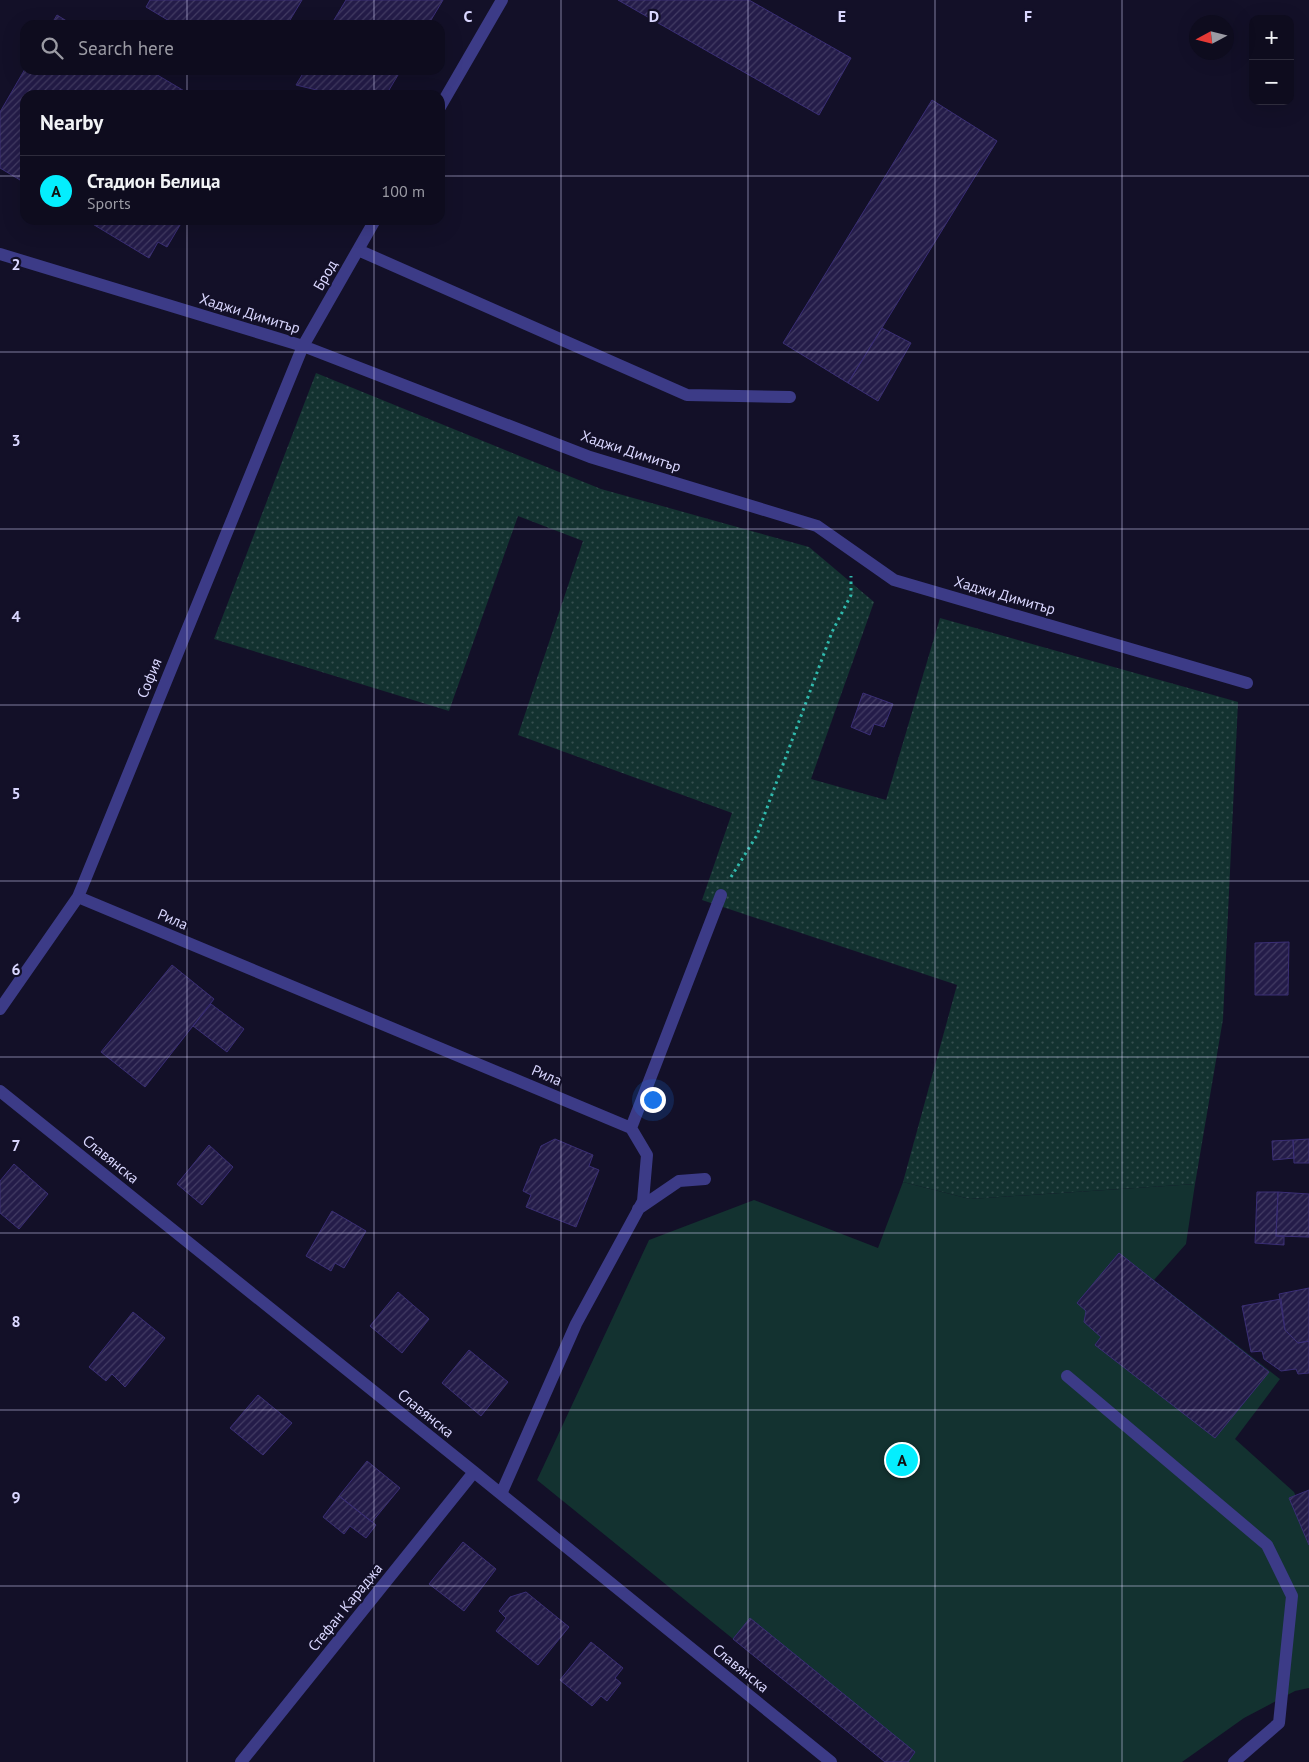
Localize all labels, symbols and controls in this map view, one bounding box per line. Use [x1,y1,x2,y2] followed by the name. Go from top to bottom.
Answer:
[464,6,473,26] text: C
[649,6,659,26] text: D
[838,6,846,26] text: E
[1024,6,1032,26] text: F
[1189,15,1234,60] north arrow
[1249,15,1294,105] map controls
[1249,15,1294,60] button: +
[20,20,445,75] search box
[38,34,66,62] icon: search
[78,36,174,60] text: Search here
[1249,60,1294,105] button: −
[40,109,103,136] text: Nearby
[87,169,220,193] text: Стадион Белица
[51,181,61,201] text: A
[382,181,425,201] text: 100 m
[87,193,131,213] text: Sports
[11,254,21,274] text: 2
[309,256,341,294] street label: Брод
[197,289,303,337] street label: Хаджи Димитър
[578,426,684,476] street label: Хаджи Димитър
[11,430,21,450] text: 3
[952,571,1058,619] street label: Хаджи Димитър
[11,606,21,626] text: 4
[132,655,166,701] street label: София
[11,783,21,803] text: 5
[155,904,191,934] street label: Рила
[11,959,21,979] text: 6
[529,1060,565,1090] street label: Рила
[640,1087,666,1113] your location
[79,1130,143,1188] street label: Славянска
[11,1135,21,1155] text: 7
[11,1311,21,1331] text: 8
[394,1384,458,1442] street label: Славянска
[886,1441,918,1479] pin: A
[11,1487,21,1507] text: 9
[304,1559,386,1655] street label: Стефан Караджа
[709,1639,773,1697] street label: Славянска

